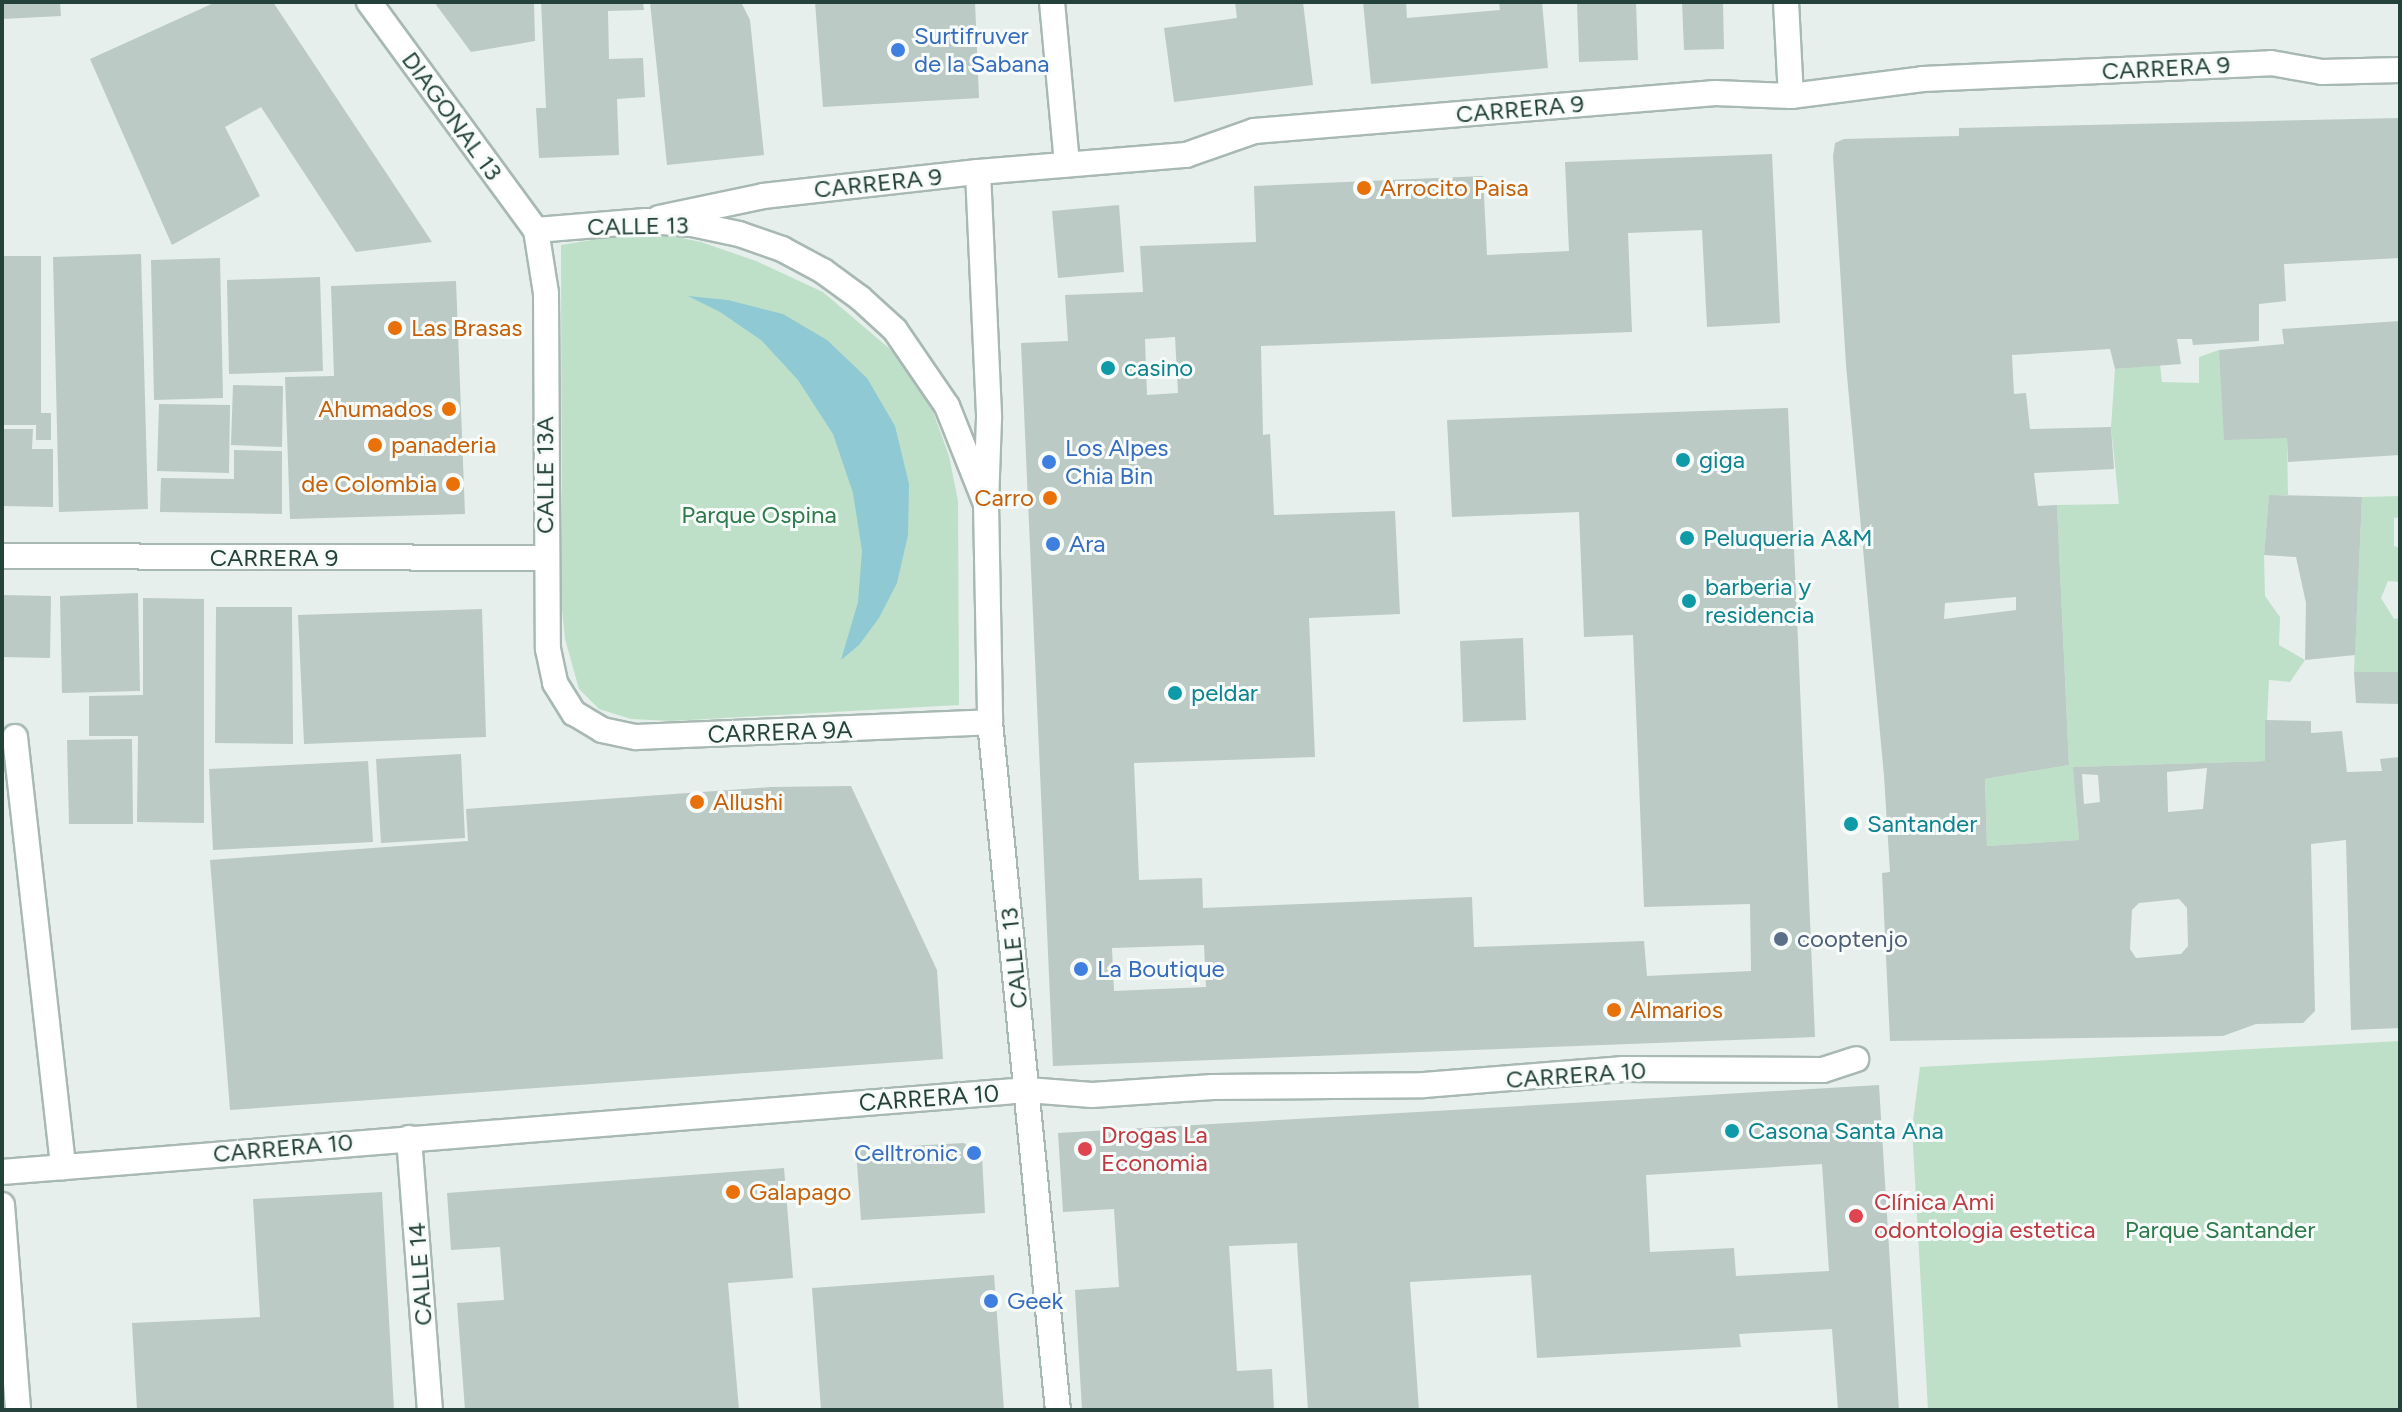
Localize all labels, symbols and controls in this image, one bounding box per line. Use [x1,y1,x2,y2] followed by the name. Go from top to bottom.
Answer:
[914,22,1049,78] place label: Surtifruver de la Sabana
[889,41,907,59] marker: Surtifruver de la Sabana
[396,46,508,186] street label: DIAGONAL 13
[2101,50,2231,86] street label: CARRERA 9
[1455,89,1585,129] street label: CARRERA 9
[813,162,943,204] street label: CARRERA 9
[1380,174,1529,202] place label: Arrocito Paisa
[1355,179,1373,197] marker: Arrocito Paisa
[587,211,689,241] street label: CALLE 13
[411,314,522,342] place label: Las Brasas
[386,319,404,337] marker: Las Brasas
[1124,354,1193,382] place label: casino
[1099,359,1117,377] marker: casino
[318,395,433,423] place label: Ahumados
[440,400,458,418] marker: Ahumados
[531,416,559,534] street label: CALLE 13A
[391,431,496,459] place label: panaderia
[1065,434,1169,490] place label: Los Alpes Chia Bin
[366,436,384,454] marker: panaderia
[1699,446,1745,474] place label: giga
[1674,451,1692,469] marker: giga
[1040,453,1058,471] marker: Los Alpes Chia Bin
[301,470,437,498] place label: de Colombia
[444,475,462,493] marker: de Colombia
[974,484,1034,512] place label: Carro
[1041,489,1059,507] marker: Carro
[681,501,837,529] park label: Parque Ospina
[1703,524,1873,552] place label: Peluqueria A&M
[1678,529,1696,547] marker: Peluqueria A&M
[1069,530,1106,558] place label: Ara
[1044,535,1062,553] marker: Ara
[210,544,338,572] street label: CARRERA 9
[1705,573,1814,629] place label: barberia y residencia
[1680,592,1698,610] marker: barberia y residencia
[1191,679,1258,707] place label: peldar
[1166,684,1184,702] marker: peldar
[707,715,853,749] street label: CARRERA 9A
[713,788,783,816] place label: Allushi
[688,793,706,811] marker: Allushi
[1867,810,1977,838] place label: Santander
[1842,815,1860,833] marker: Santander
[994,906,1034,1010] street label: CALLE 13
[1797,925,1908,953] place label: cooptenjo
[1772,930,1790,948] marker: cooptenjo
[1097,955,1225,983] place label: La Boutique
[1072,960,1090,978] marker: La Boutique
[1630,996,1723,1024] place label: Almarios
[1605,1001,1623,1019] marker: Almarios
[1505,1056,1647,1094] street label: CARRERA 10
[858,1079,1000,1117] street label: CARRERA 10
[1748,1117,1944,1145] place label: Casona Santa Ana
[1101,1121,1208,1177] place label: Drogas La Economia
[1723,1122,1741,1140] marker: Casona Santa Ana
[212,1128,354,1168] street label: CARRERA 10
[854,1139,958,1167] place label: Celltronic
[1076,1140,1094,1158] marker: Drogas La Economia
[965,1144,983,1162] marker: Celltronic
[749,1178,851,1206] place label: Galapago
[724,1183,742,1201] marker: Galapago
[1874,1188,2096,1244] place label: Clínica Ami odontologia estetica
[1845,1205,1867,1227] marker: Clínica Ami odontologia estetica
[2125,1216,2315,1244] park label: Parque Santander
[402,1221,438,1327] street label: CALLE 14
[1007,1287,1063,1315] place label: Geek
[982,1292,1000,1310] marker: Geek

